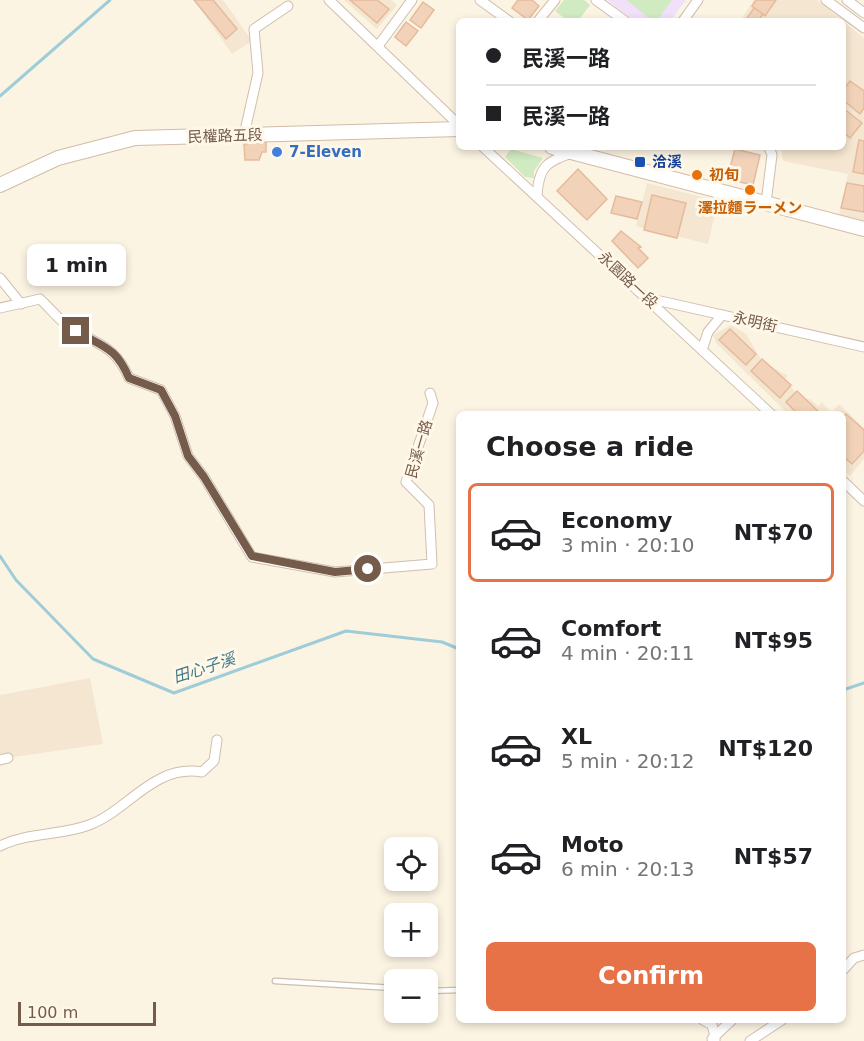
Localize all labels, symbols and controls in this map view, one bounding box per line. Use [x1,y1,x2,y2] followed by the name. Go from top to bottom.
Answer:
[522,46,610,71] text: 民溪一路
[522,104,610,129] text: 民溪一路
[187,126,263,146] street label: 民權路五段
[289,143,362,161] place label: 7-Eleven
[270,145,284,159] marker: 7-Eleven
[652,153,682,171] place label: 洽溪
[633,155,647,169] marker: 洽溪
[709,166,739,184] place label: 初旬
[690,168,704,182] marker: 初旬
[743,183,757,197] marker: 澤拉麵ラーメン
[698,199,802,217] place label: 澤拉麵ラーメン
[26,244,125,286] callout: 1 min
[594,248,662,312] street label: 永園路一段
[45,253,108,277] text: 1 min
[731,308,779,336] street label: 永明街
[62,317,89,344] route end
[402,418,436,480] street label: 民溪一路
[486,431,694,462] text: Choose a ride
[489,506,543,560] icon: car
[561,508,672,533] text: Economy
[734,520,813,545] text: NT$70
[561,533,695,557] text: 3 min · 20:10
[354,555,381,582] route start
[489,614,543,668] icon: car
[561,616,661,641] text: Comfort
[734,628,813,653] text: NT$95
[561,641,695,665] text: 4 min · 20:11
[171,648,239,687] water label: 田心子溪
[489,722,543,776] icon: car
[561,724,592,749] text: XL
[718,736,813,761] text: NT$120
[561,749,695,773] text: 5 min · 20:12
[489,830,543,884] icon: car
[561,832,624,857] text: Moto
[384,837,438,1023] map controls
[384,837,438,891] button: locate
[734,844,813,869] text: NT$57
[561,857,695,881] text: 6 min · 20:13
[384,903,438,957] button: +
[486,942,816,1011] button: Confirm
[384,969,438,1023] button: −
[18,999,156,1026] scale bar
[27,1003,78,1022] text: 100 m

